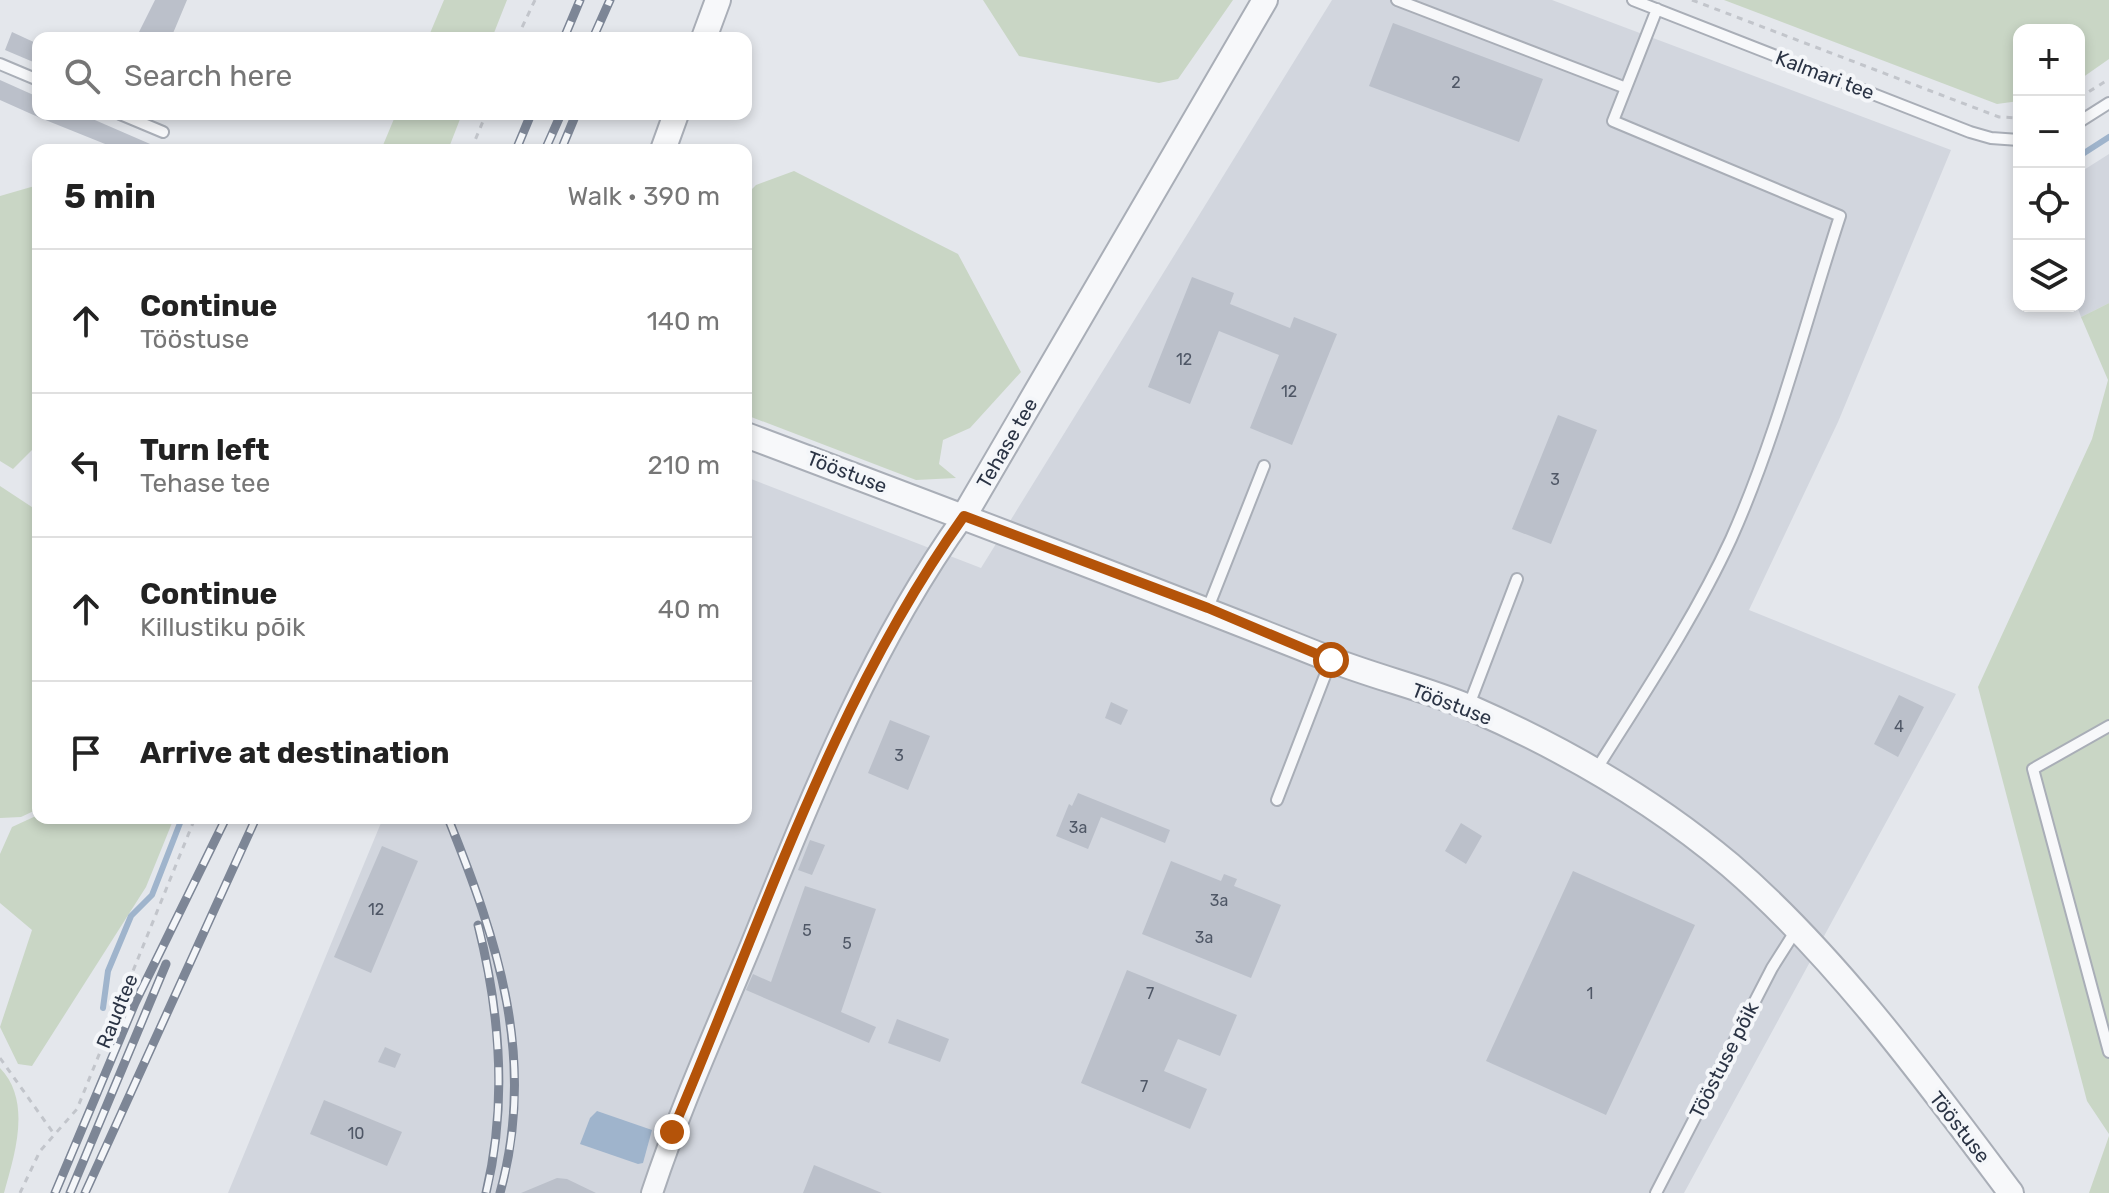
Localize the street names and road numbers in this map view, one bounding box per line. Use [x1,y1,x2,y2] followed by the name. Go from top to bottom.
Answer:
[1772,45,1878,105] street label: Kalmari tee
[972,394,1042,492] street label: Tehase tee
[803,446,891,498] street label: Tööstuse
[1408,678,1496,730] street label: Tööstuse
[91,970,143,1052] street label: Raudtee
[1684,997,1764,1122] street label: Tööstuse põik
[1925,1086,1995,1168] street label: Tööstuse

